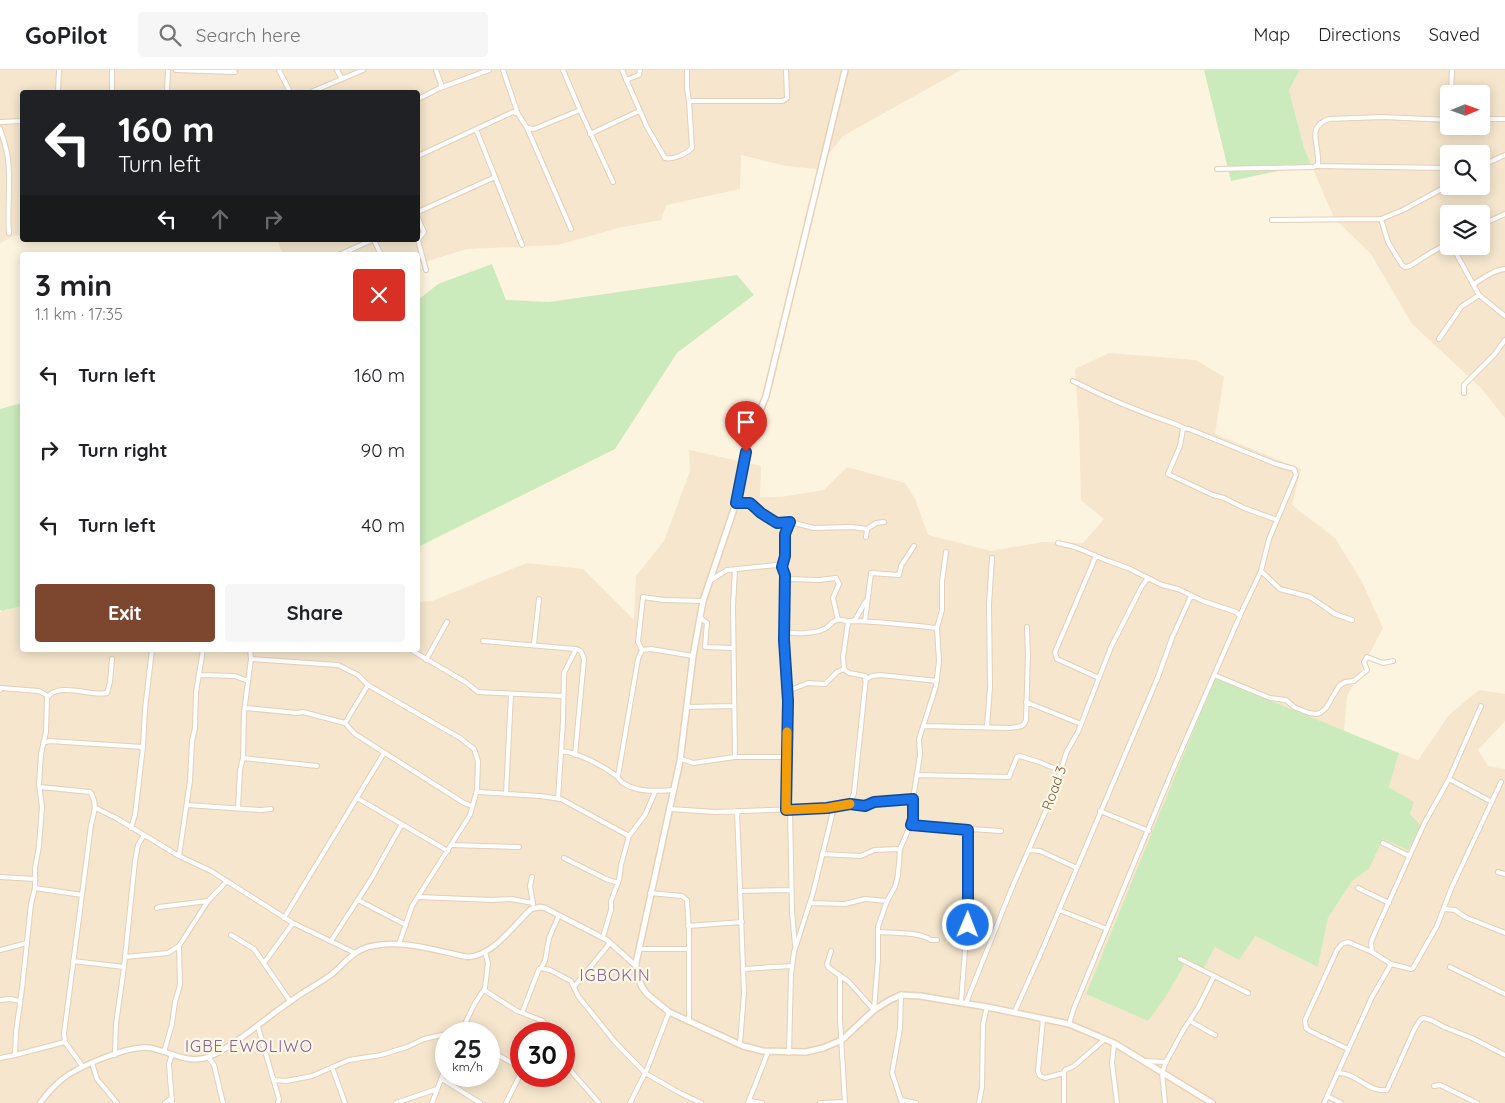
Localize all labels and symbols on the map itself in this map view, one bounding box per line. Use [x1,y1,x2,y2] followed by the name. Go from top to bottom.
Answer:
[1440,85,1490,135] north arrow
[725,401,767,452] pin
[1038,763,1070,813] street label: Road 3
[941,898,993,950] position arrow
[579,965,651,985] district label: IGBOKIN
[510,1022,575,1087] speed limit sign: 30
[185,1036,313,1056] district label: IGBE EWOLIWO

